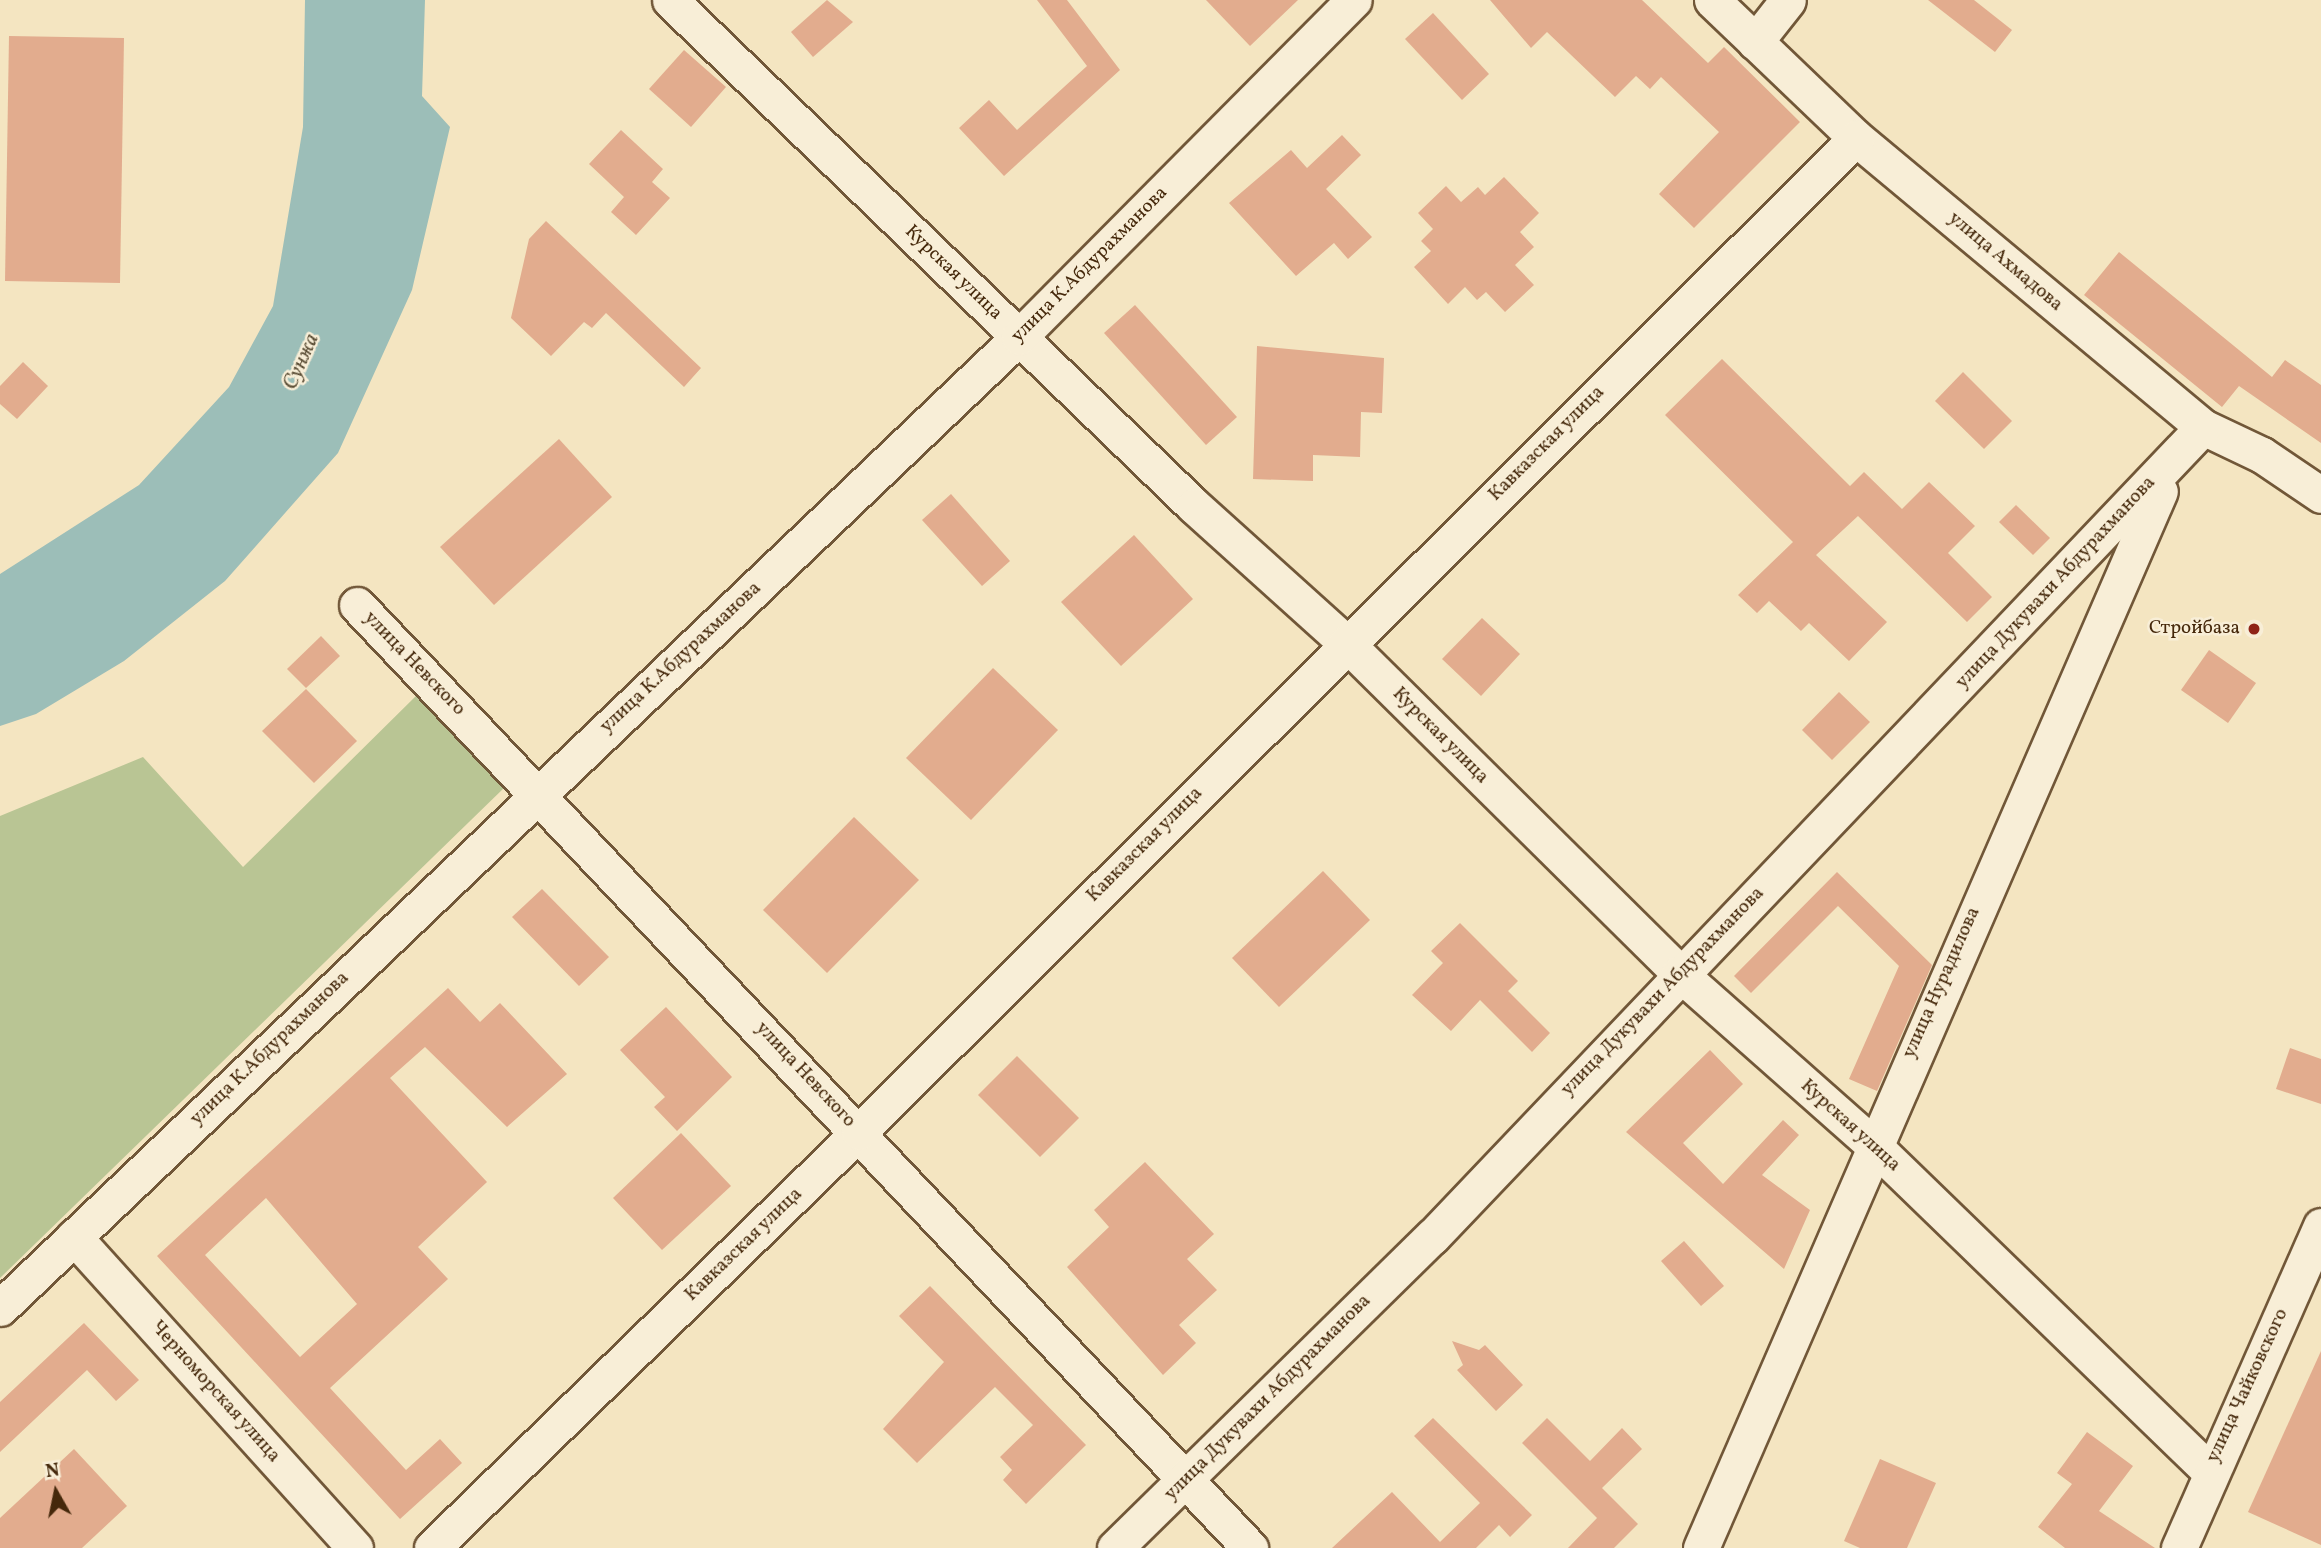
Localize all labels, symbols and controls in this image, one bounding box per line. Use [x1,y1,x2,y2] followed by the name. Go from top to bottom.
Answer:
[1007,182,1173,348] street label: улица К.Абдурахманова
[1943,207,2067,317] street label: улица Ахмадова
[899,221,1007,325] street label: Курская улица
[279,330,325,394] water label: Сунжа
[1484,381,1610,507] street label: Кавказская улица
[1951,472,2161,694] street label: улица Дукувахи Абдурахманова
[596,577,766,739] street label: улица К.Абдурахманова
[358,607,470,721] street label: улица Невского
[2149,618,2240,640] place label: Стройбаза
[2246,621,2262,637] marker: Стройбаза
[1387,683,1493,789] street label: Курская улица
[1082,782,1208,908] street label: Кавказская улица
[1557,883,1769,1101] street label: улица Дукувахи Абдурахманова
[1898,904,1986,1062] street label: улица Нурадилова
[186,967,354,1131] street label: улица К.Абдурахманова
[750,1017,860,1133] street label: улица Невского
[1795,1075,1905,1177] street label: Курская улица
[681,1183,807,1307] street label: Кавказская улица
[1160,1290,1376,1506] street label: улица Дукувахи Абдурахманова
[2202,1305,2294,1467] street label: улица Чайковского
[145,1316,285,1468] street label: Черноморская улица
[21,1457,91,1527] north arrow
[44,1457,62,1485] text: N

